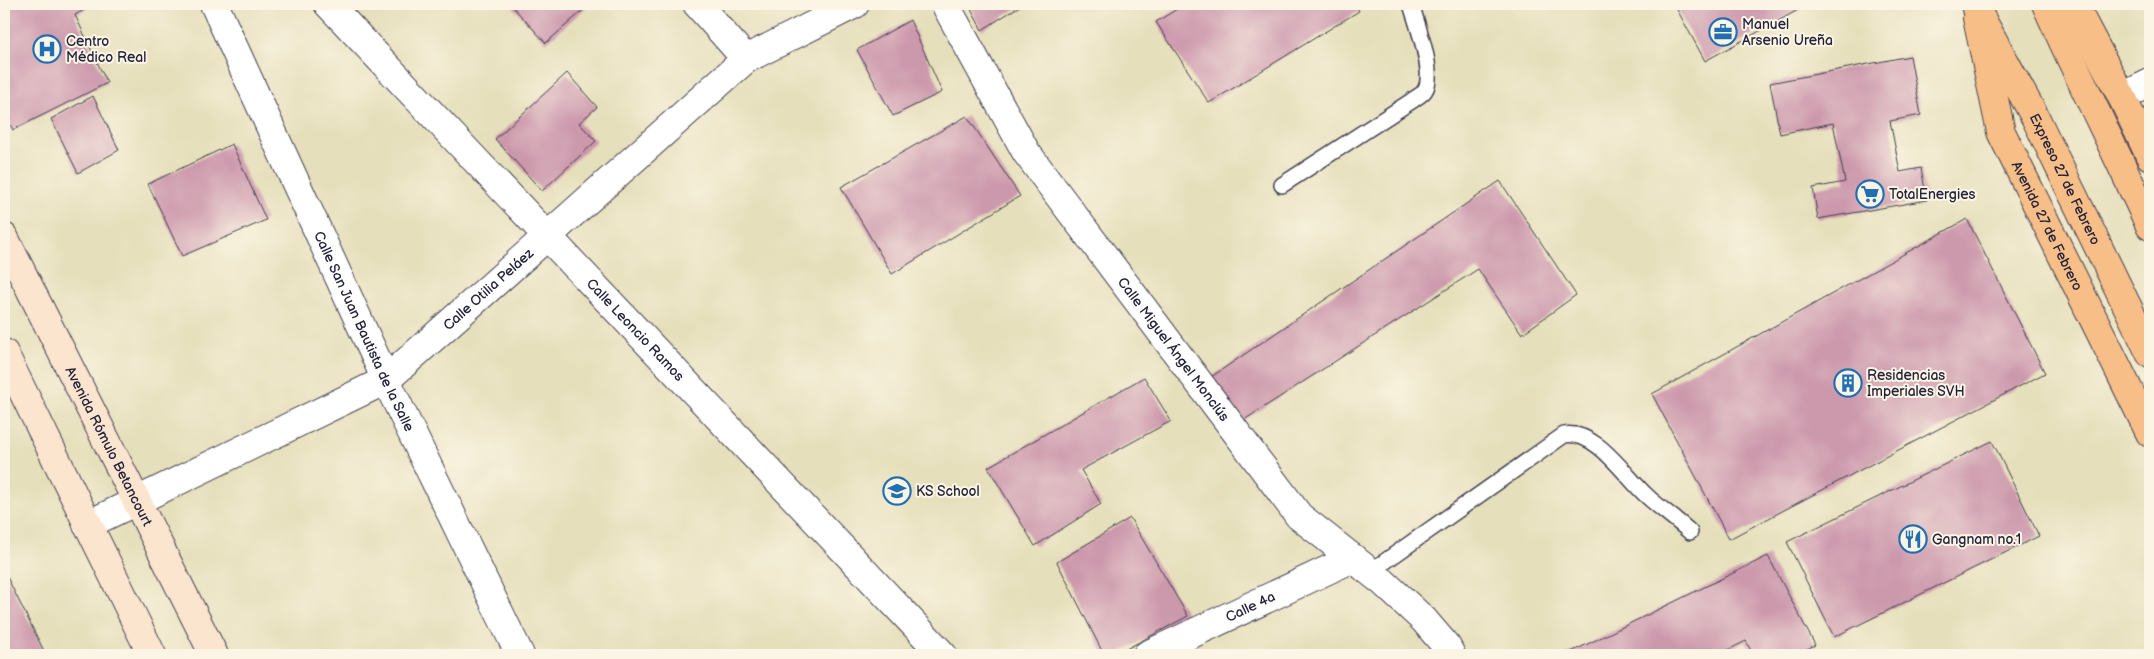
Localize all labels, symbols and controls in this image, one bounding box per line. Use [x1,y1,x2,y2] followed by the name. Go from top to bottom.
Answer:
[1742,16,1833,49] place label: Manuel Arsenio Ureña
[1708,17,1738,47] office icon: Manuel Arsenio Ureña
[66,33,146,66] place label: Centro Médico Real
[32,34,62,64] hospital icon: Centro Médico Real
[2026,111,2104,247] street label: Expreso 27 de Febrero
[2008,158,2087,293] street label: Avenida 27 de Febrero
[1855,179,1885,209] supermarket icon: TotalEnergies
[1889,186,1976,203] place label: TotalEnergies
[310,228,418,434] street label: Calle San Juan Bautista de la Salle
[439,244,537,334] street label: Calle Otilia Peláez
[1114,274,1233,424] street label: Calle Miguel Ángel Monclús
[583,275,688,385] street label: Calle Leoncio Ramos
[62,363,157,529] street label: Avenida Rómulo Betancourt
[1867,367,1965,400] place label: Residencias Imperiales SVH
[1833,368,1863,398] building icon: Residencias Imperiales SVH
[882,476,912,506] school or university icon: KS School
[916,483,980,500] place label: KS School
[1898,524,1928,554] restaurant icon: Gangnam no.1
[1932,531,2021,548] place label: Gangnam no.1
[1223,588,1278,625] street label: Calle 4a

